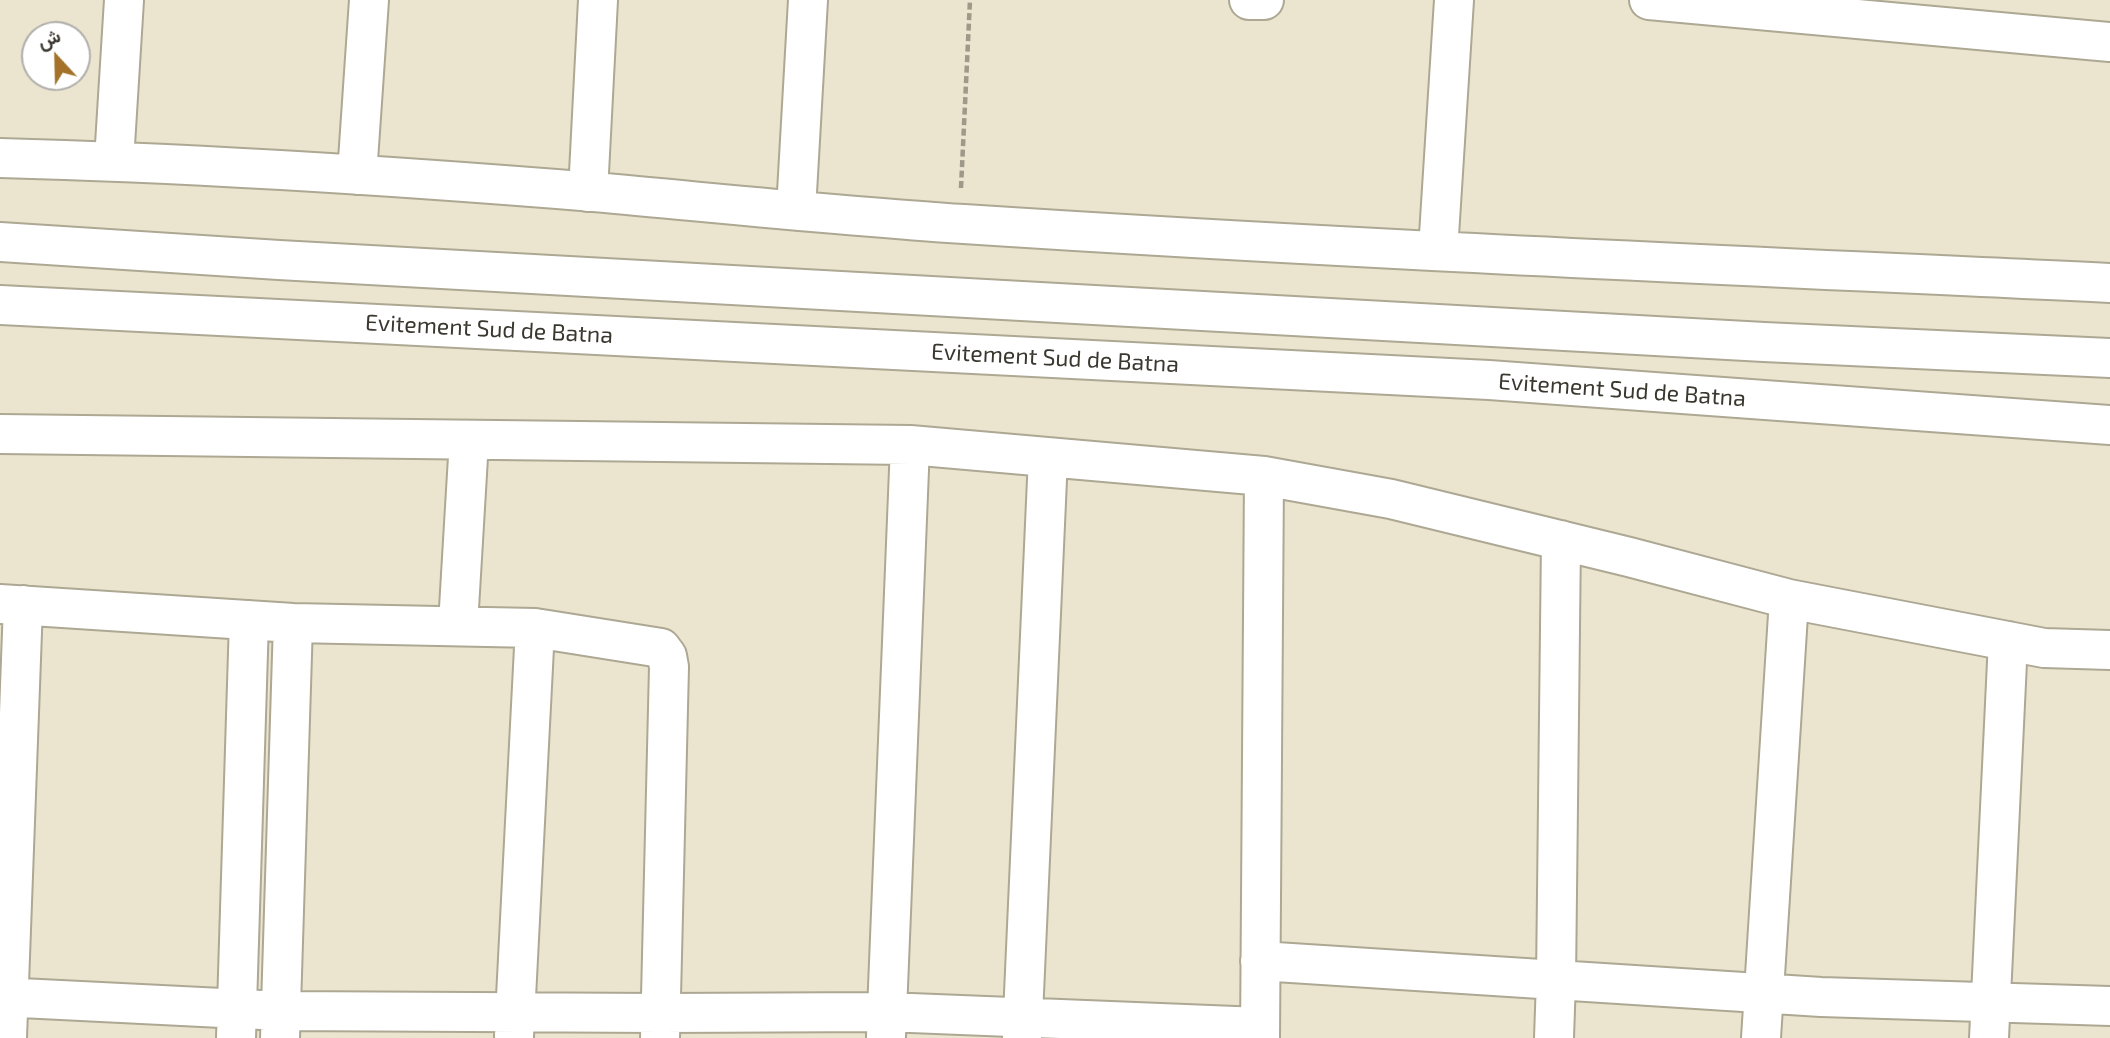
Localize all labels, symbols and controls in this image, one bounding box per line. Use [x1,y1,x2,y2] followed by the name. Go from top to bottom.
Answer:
[21,21,91,91] north arrow
[34,23,64,53] text: ش
[364,309,614,349] street label: Evitement Sud de Batna
[930,338,1180,378] street label: Evitement Sud de Batna
[1497,368,1747,412] street label: Evitement Sud de Batna

